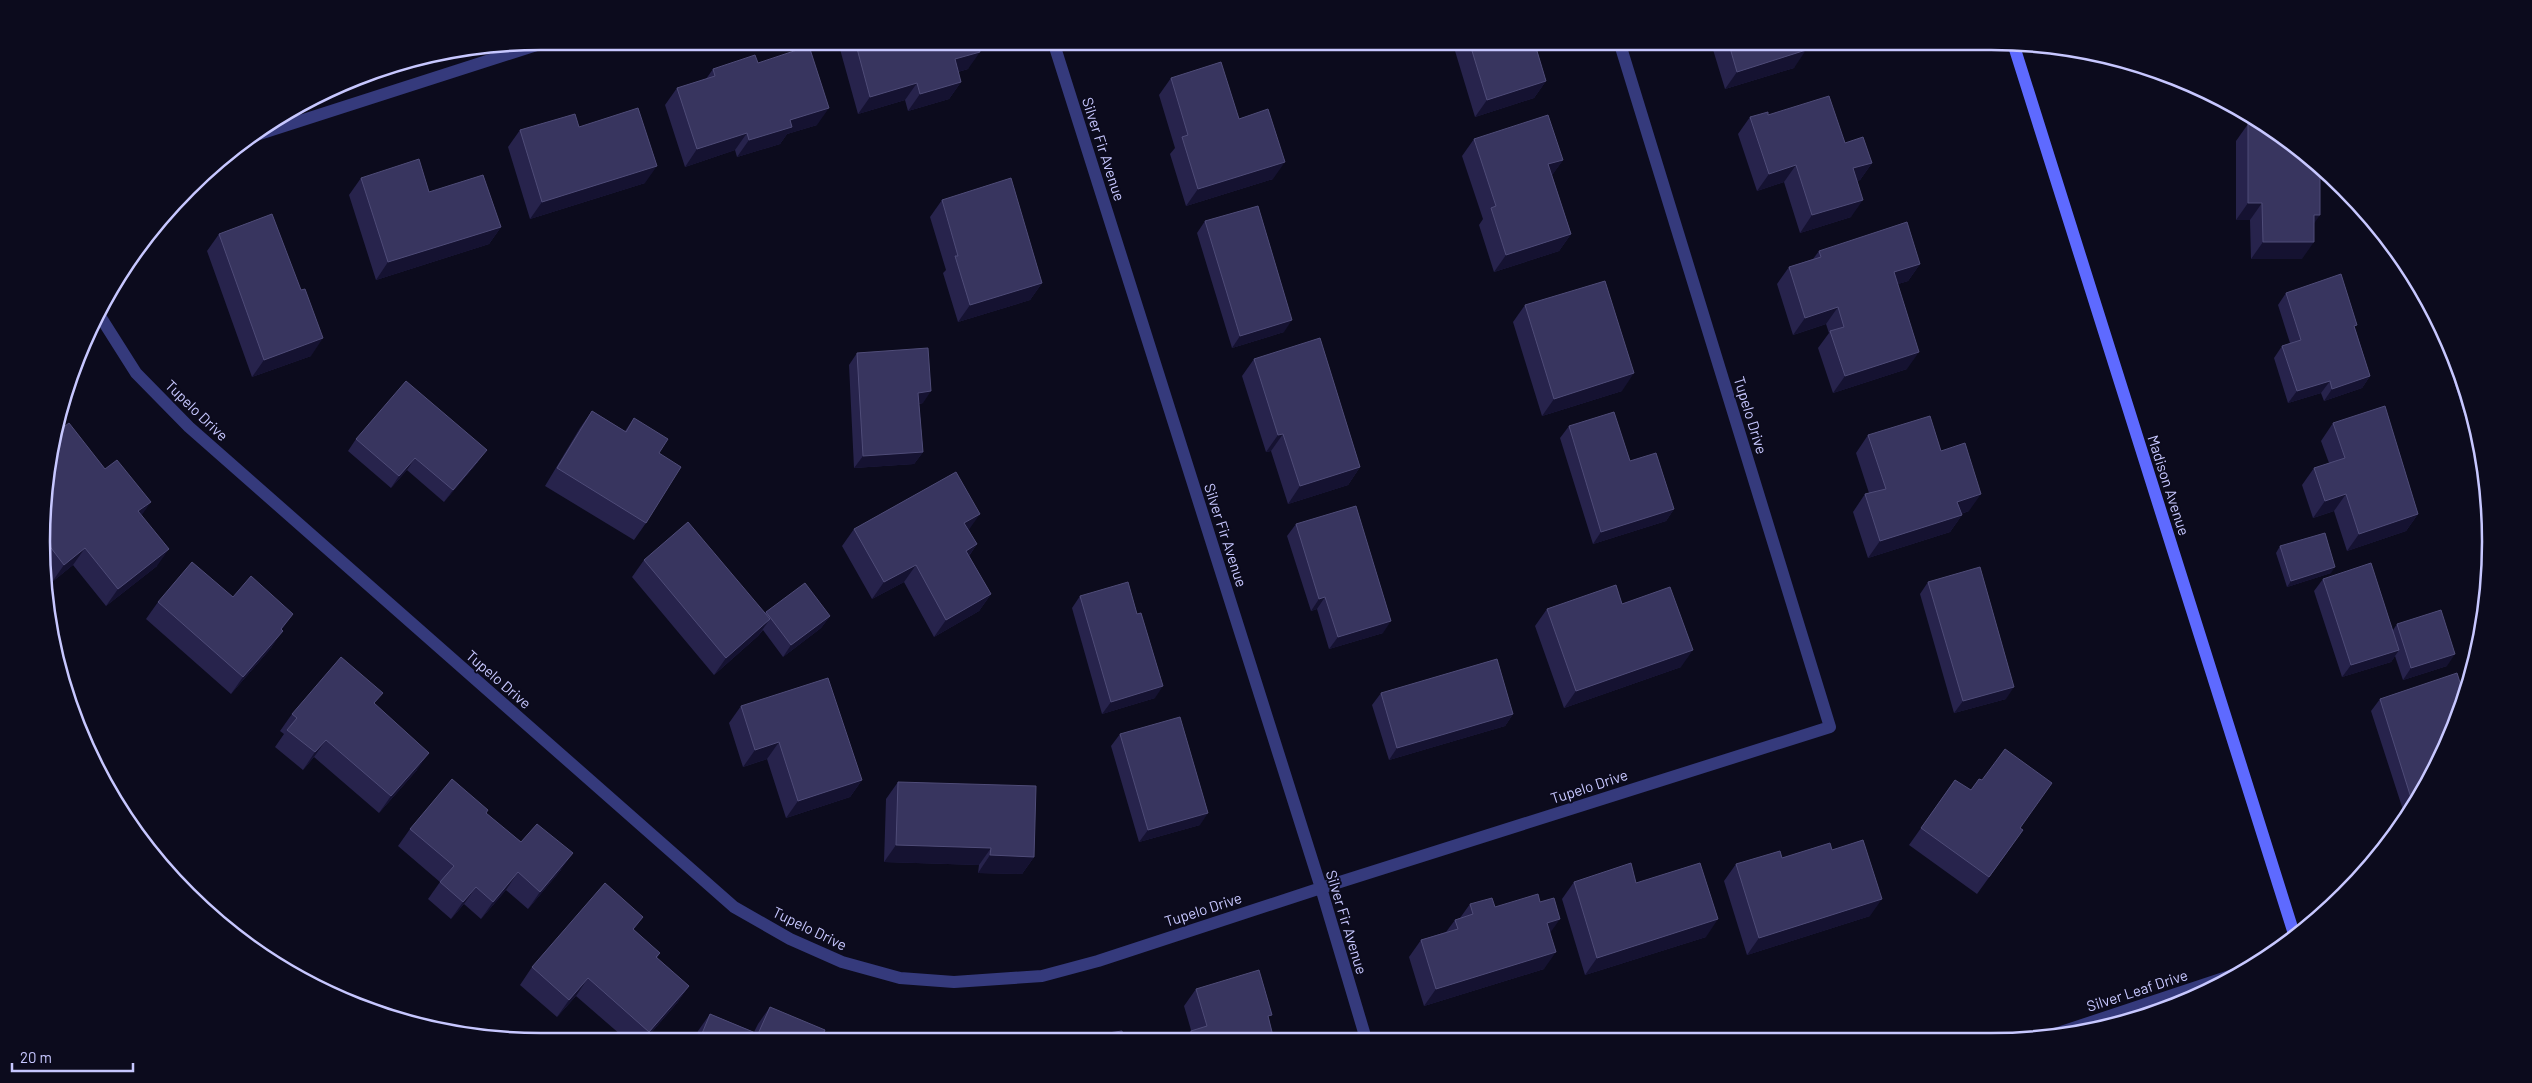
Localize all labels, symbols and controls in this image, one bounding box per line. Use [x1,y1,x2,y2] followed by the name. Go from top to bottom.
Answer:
[1079,95,1129,203] street label: Silver Fir Avenue
[1731,374,1771,456] street label: Tupelo Drive
[162,376,232,444] street label: Tupelo Drive
[2144,432,2194,538] street label: Madison Avenue
[1201,481,1251,589] street label: Silver Fir Avenue
[463,646,535,712] street label: Tupelo Drive
[1548,765,1630,807] street label: Tupelo Drive
[1323,868,1371,976] street label: Silver Fir Avenue
[1162,888,1244,930] street label: Tupelo Drive
[770,902,850,954] street label: Tupelo Drive
[2084,965,2190,1015] street label: Silver Leaf Drive
[12,1040,134,1072] scale bar
[20,1048,52,1066] text: 20 m

